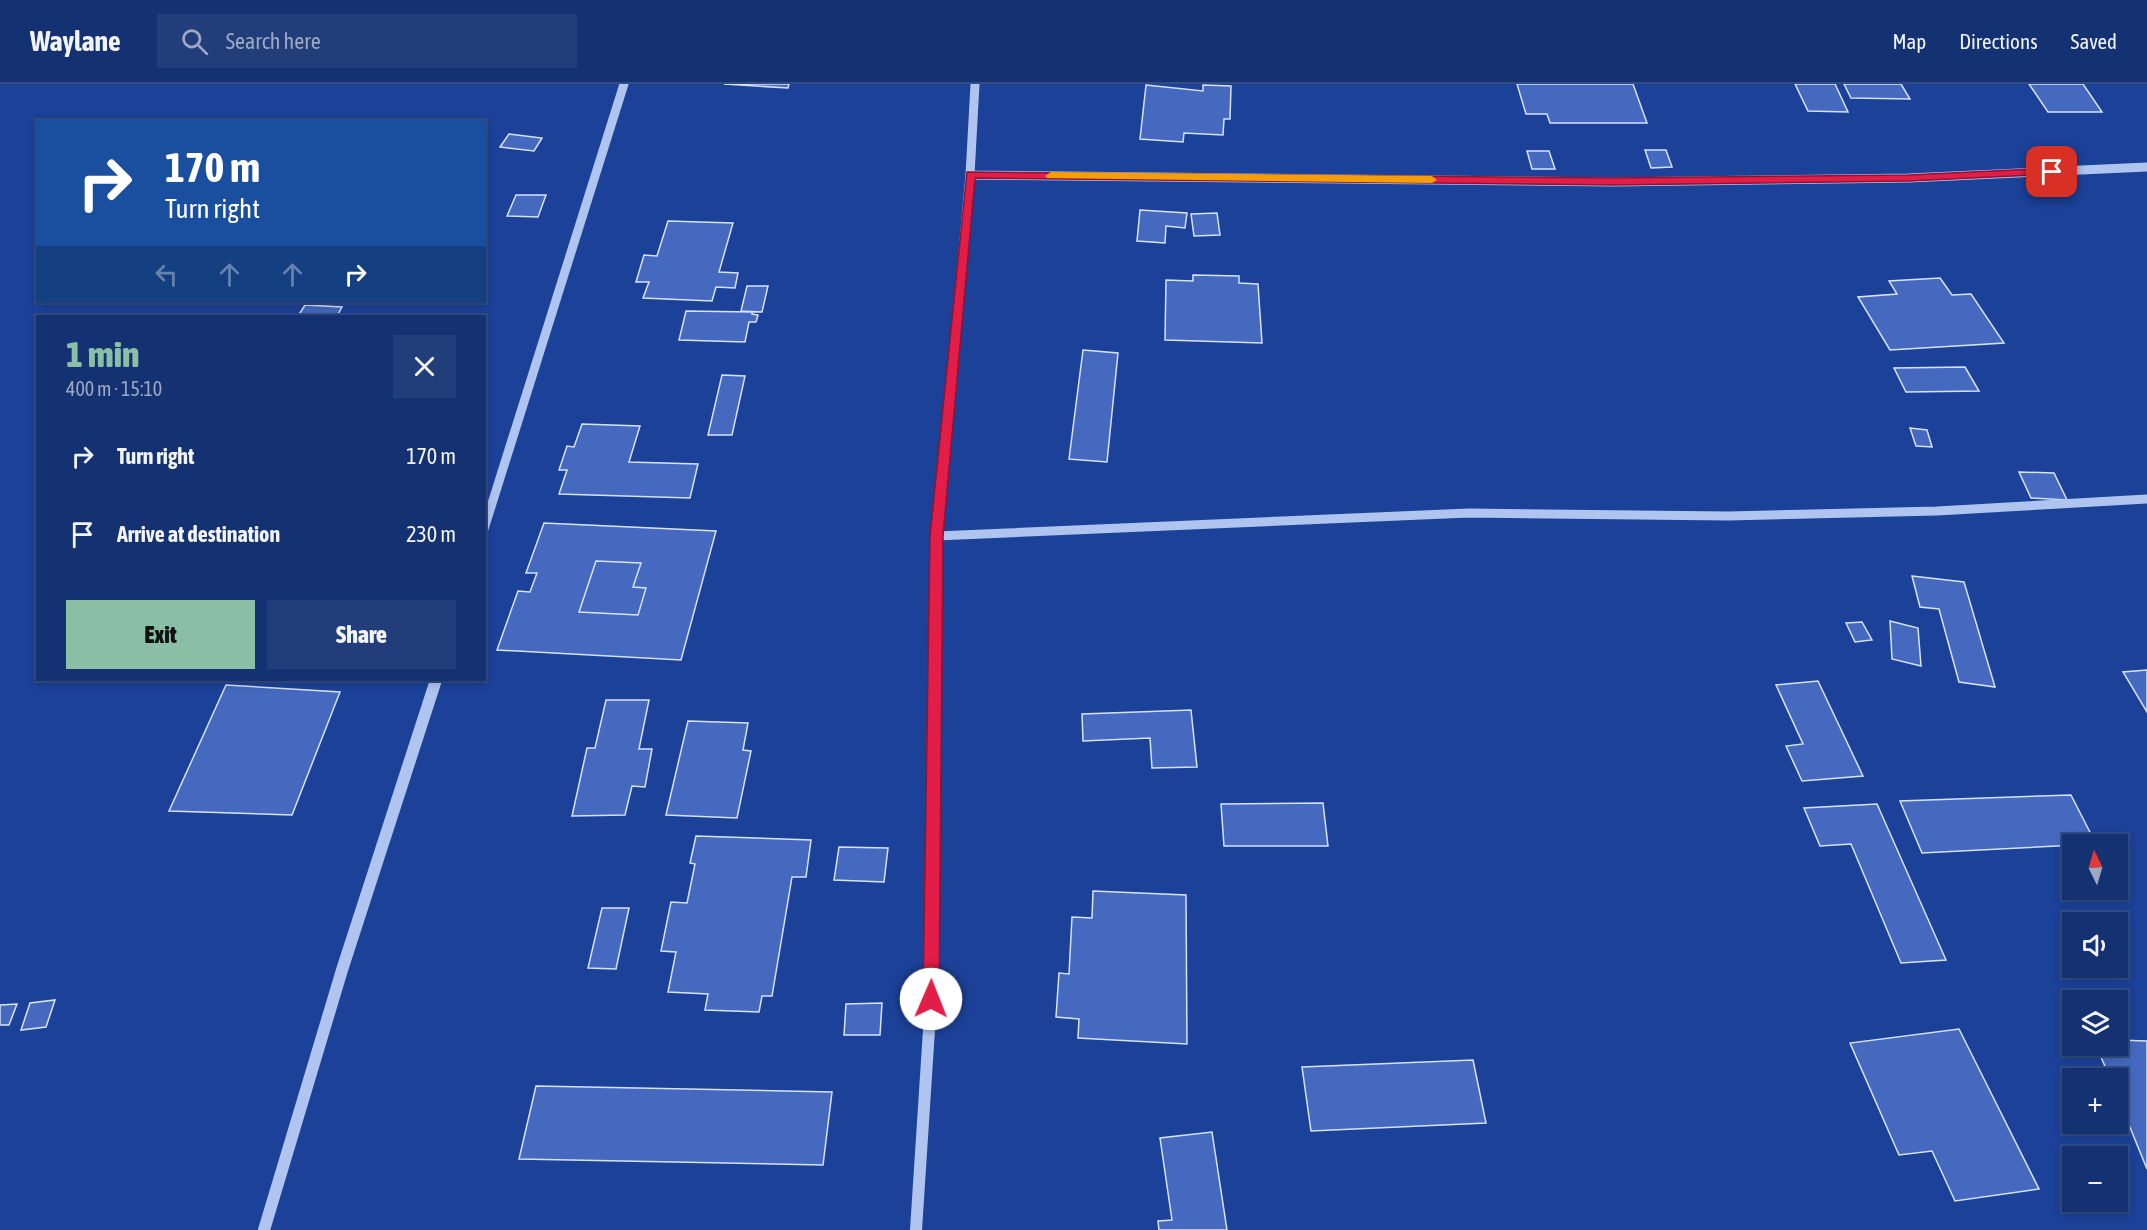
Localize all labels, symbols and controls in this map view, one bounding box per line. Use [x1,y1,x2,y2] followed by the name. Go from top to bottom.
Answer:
[157,14,577,68] search box
[30,25,121,57] text: Waylane
[178,25,211,58] icon: search
[226,28,321,54] text: Search here
[1892,29,1926,53] text: Map
[1959,29,2038,53] text: Directions
[2071,29,2117,53] text: Saved
[165,143,260,191] text: 170 m
[66,144,144,222] icon: right
[2026,146,2077,197] pin
[2035,155,2068,188] icon: arrive
[165,193,260,224] text: Turn right
[150,258,183,291] icon: left
[213,258,246,291] icon: ahead
[276,258,309,291] icon: ahead
[339,258,372,291] icon: right
[66,333,140,375] text: 1 min
[393,335,456,398] button: close
[66,377,162,400] text: 400 m · 15:10
[66,440,99,473] icon: right
[117,443,194,469] text: Turn right
[406,443,456,469] text: 170 m
[66,518,99,551] icon: arrive
[117,521,280,547] text: Arrive at destination
[406,521,456,547] text: 230 m
[66,600,255,669] button: Exit
[267,600,456,669] button: Share
[2062,834,2128,900] north arrow
[2062,834,2128,1212] map controls
[2062,912,2128,978] button: sound
[899,967,963,1031] position arrow
[2062,990,2128,1056] button: layers
[2062,1068,2128,1134] button: +
[2062,1146,2128,1212] button: −

